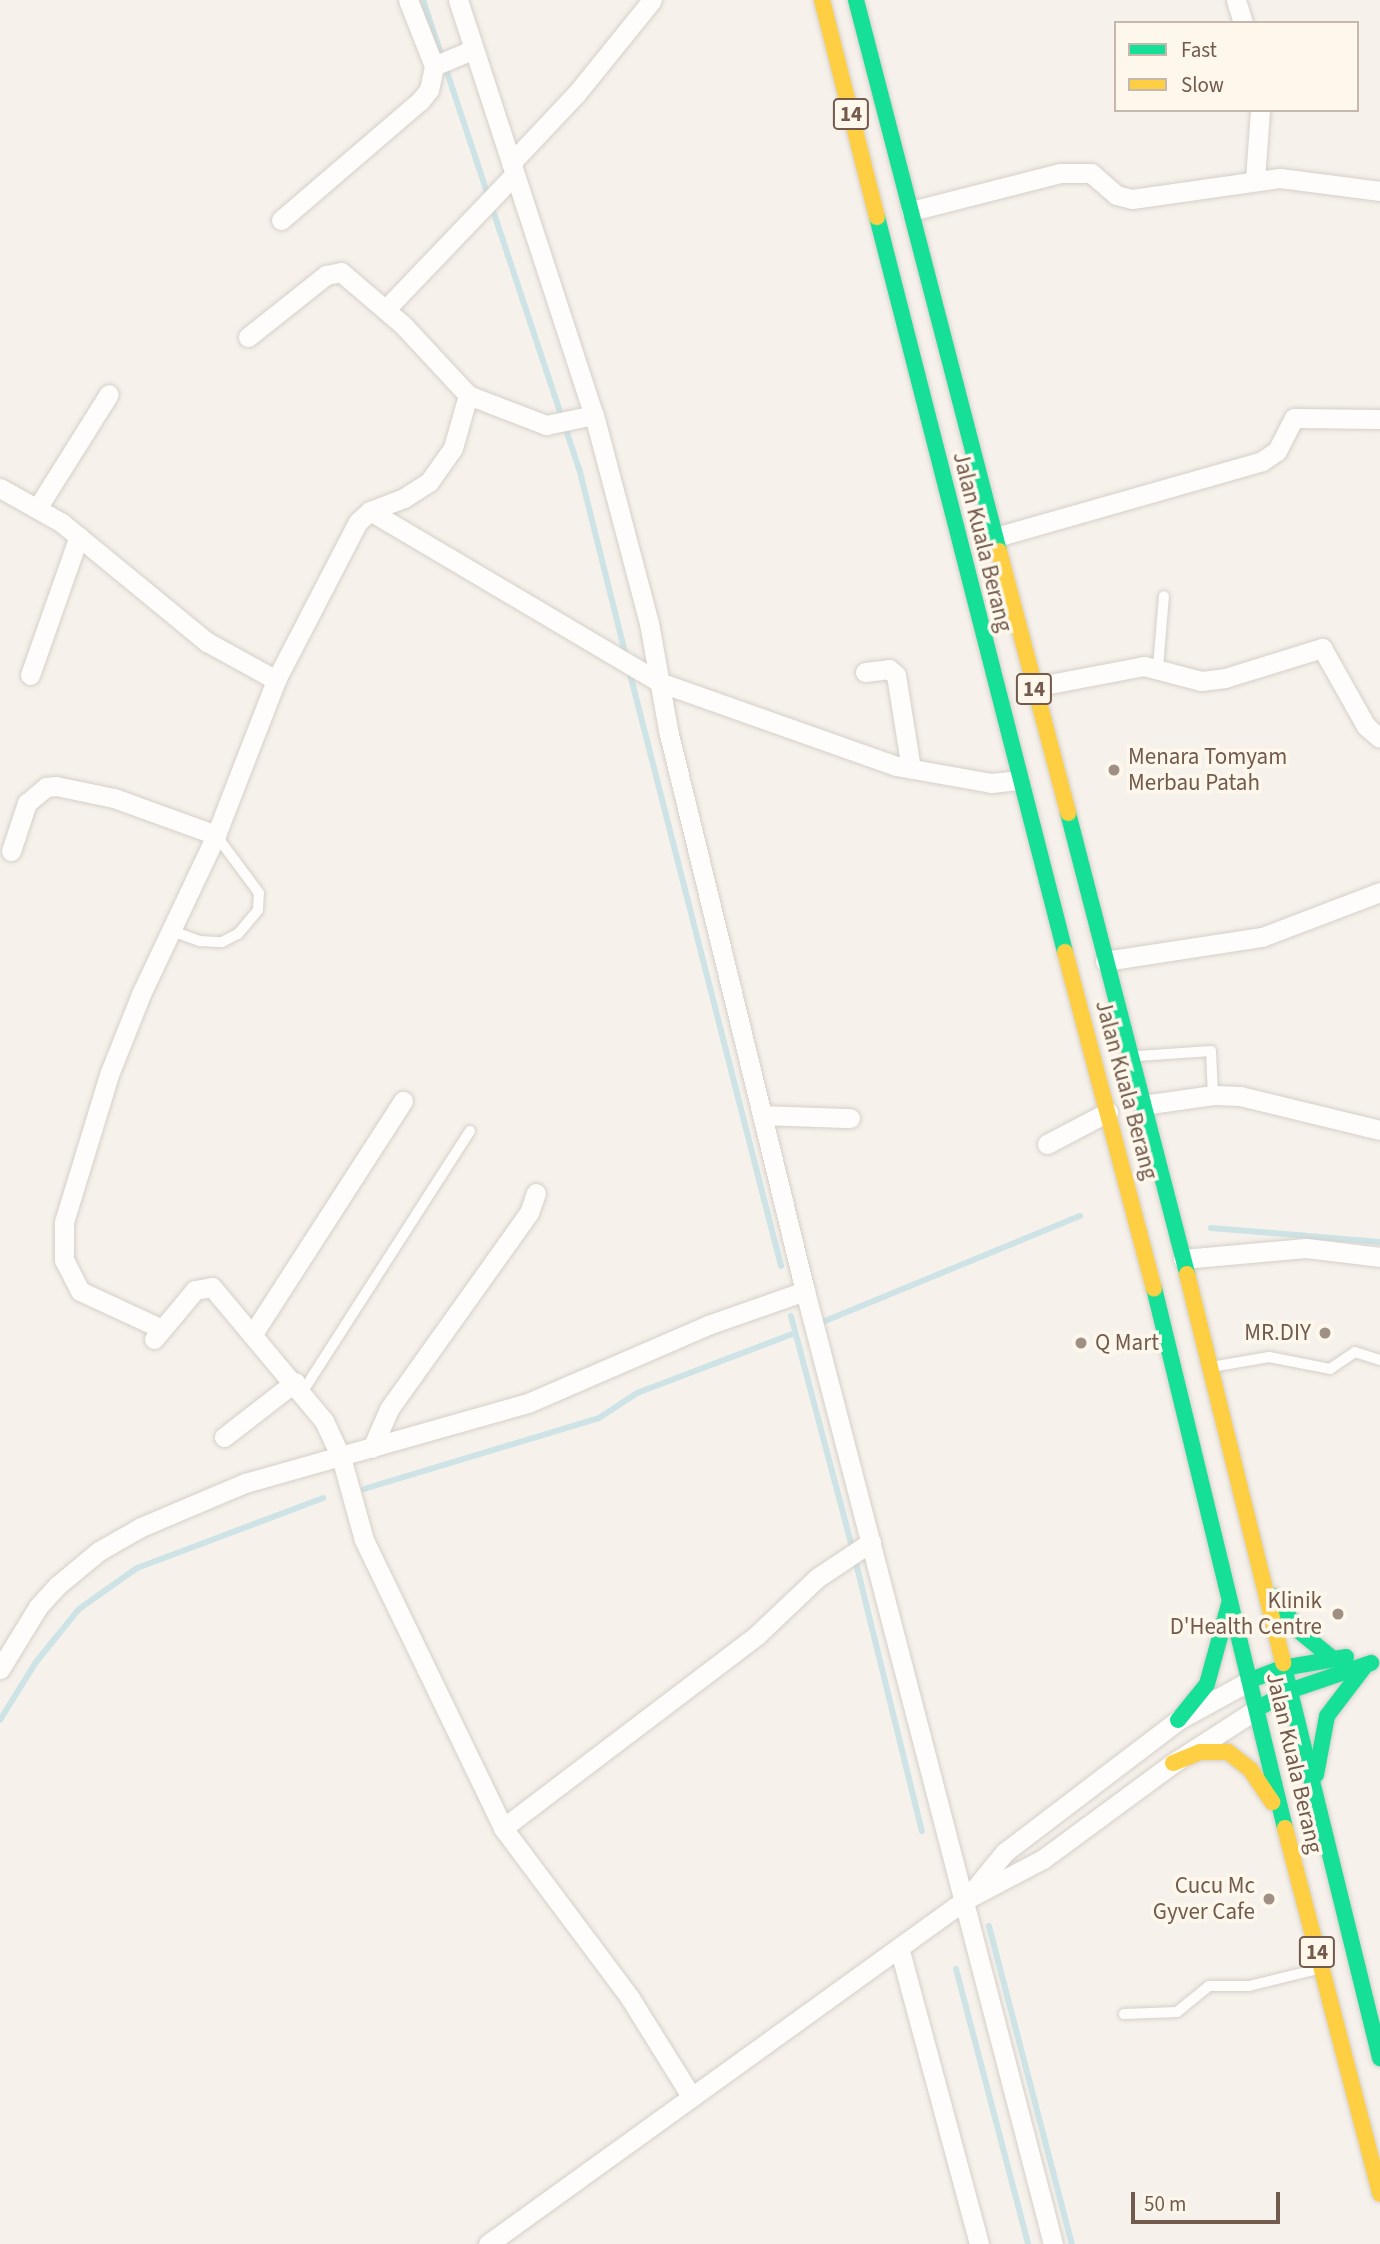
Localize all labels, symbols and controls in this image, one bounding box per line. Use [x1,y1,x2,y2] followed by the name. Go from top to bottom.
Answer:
[1114,21,1359,112] legend
[1181,35,1217,65] text: Fast
[1181,70,1224,100] text: Slow
[832,96,870,132] road number: 14
[946,449,1018,635] street label: Jalan Kuala Berang
[1015,672,1053,706] road number: 14
[1128,743,1287,797] place label: Menara Tomyam Merbau Patah
[1106,762,1122,778] marker: Menara Tomyam Merbau Patah
[1089,997,1163,1183] street label: Jalan Kuala Berang
[1244,1319,1311,1347] place label: MR.DIY
[1317,1325,1333,1341] marker: MR.DIY
[1095,1329,1159,1357] place label: Q Mart
[1073,1335,1089,1351] marker: Q Mart
[1170,1587,1322,1641] place label: Klinik D'Health Centre
[1328,1604,1348,1624] marker: Klinik D'Health Centre
[1260,1670,1328,1856] street label: Jalan Kuala Berang
[1153,1872,1255,1926] place label: Cucu Mc Gyver Cafe
[1261,1891,1277,1907] marker: Cucu Mc Gyver Cafe
[1298,1934,1336,1969] road number: 14
[1135,2178,1284,2222] scale bar
[1144,2189,1186,2219] text: 50 m

